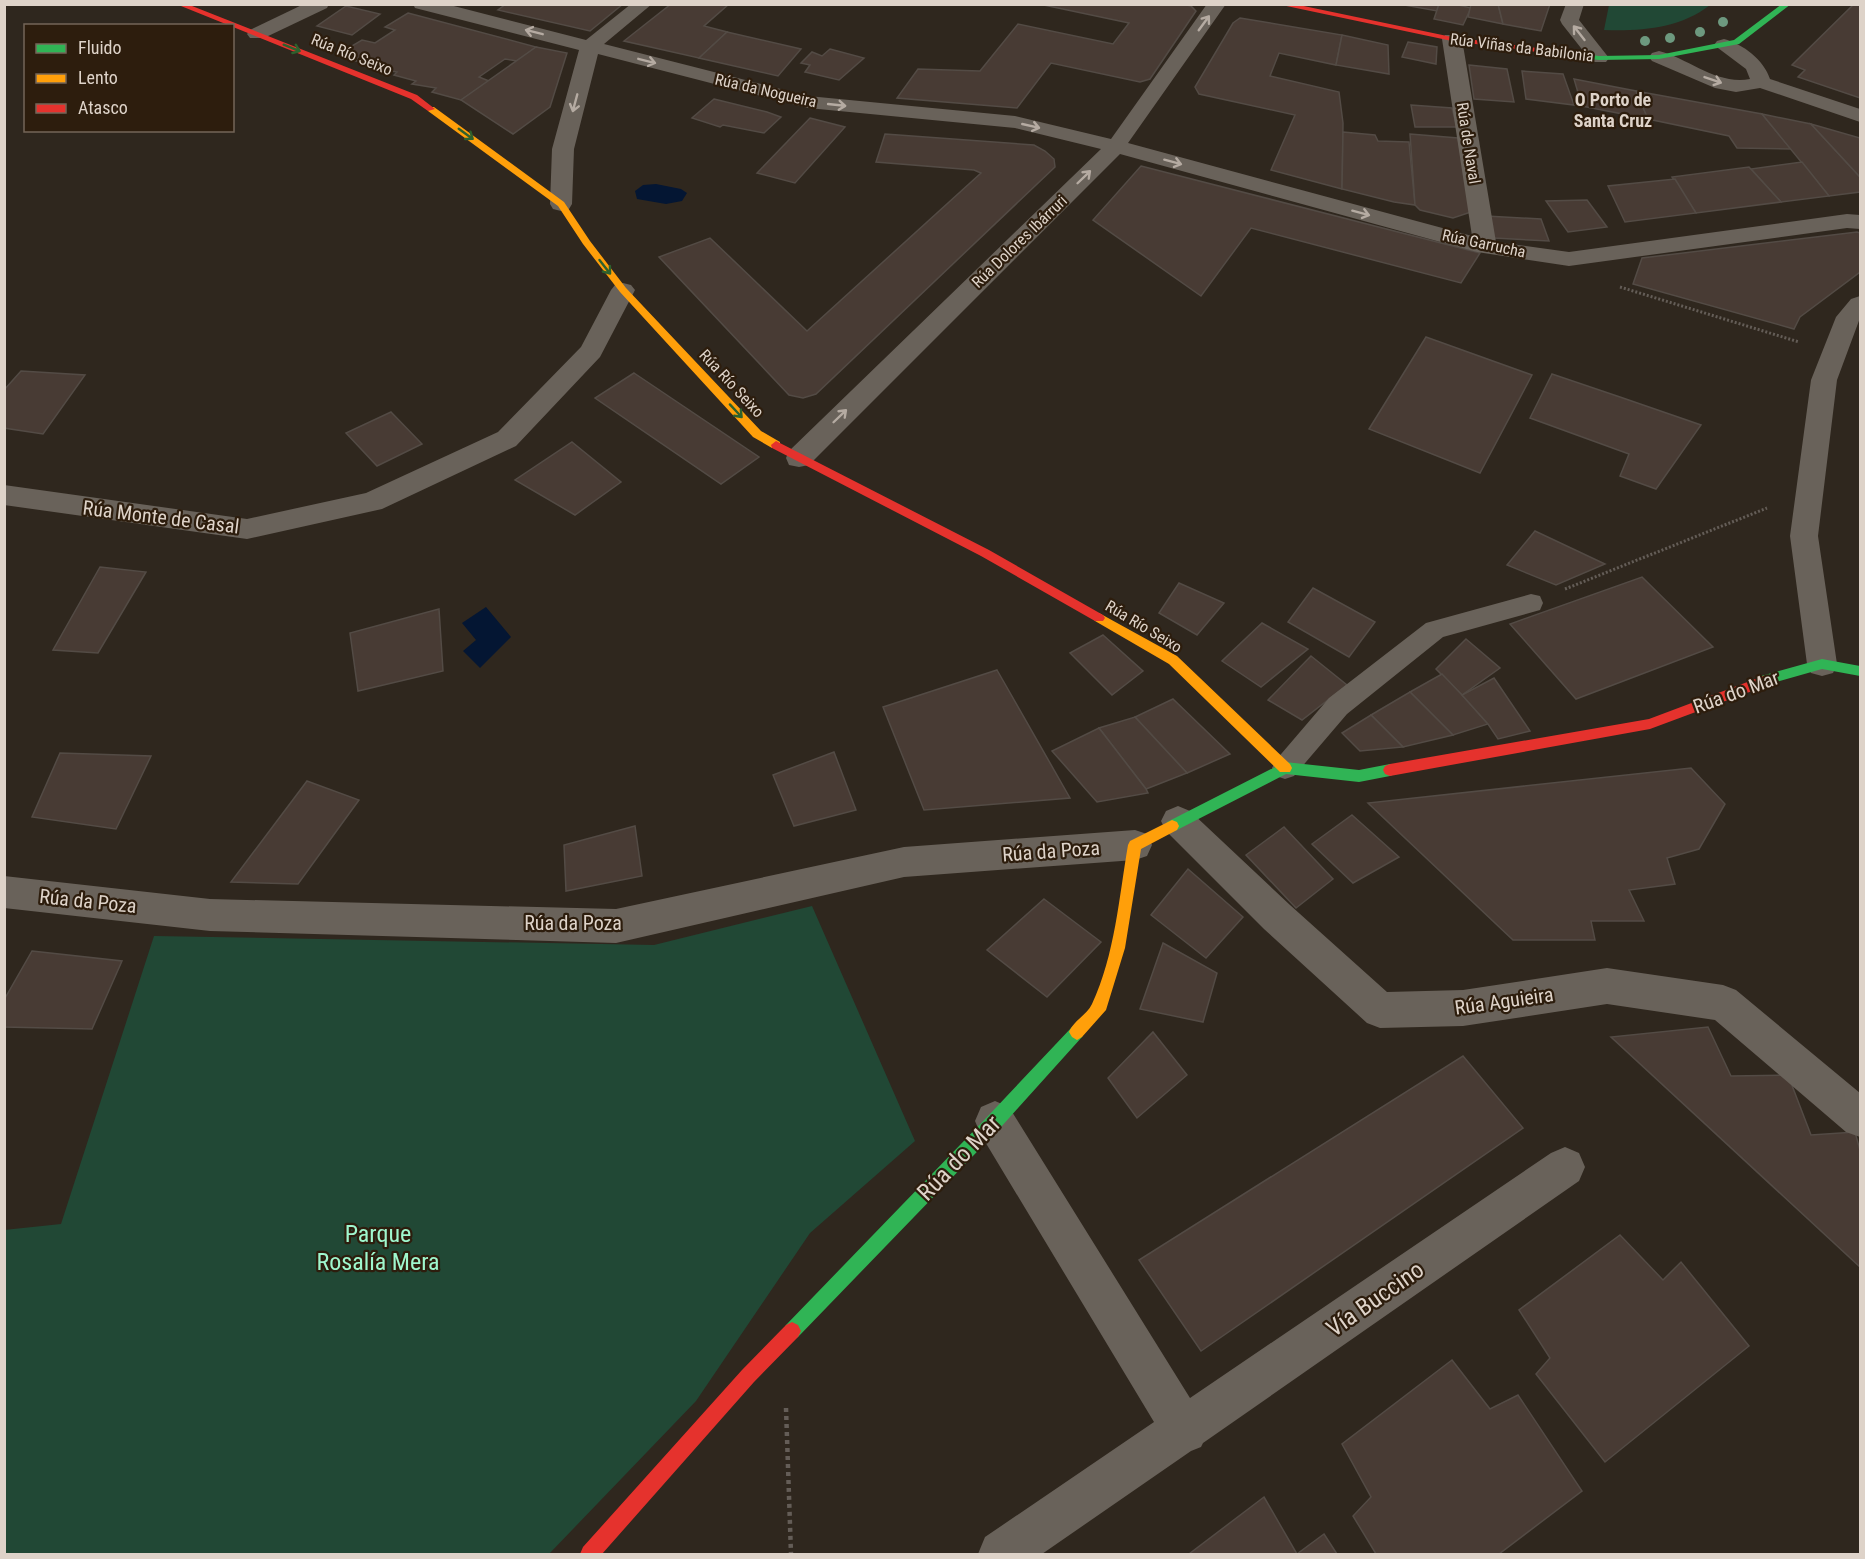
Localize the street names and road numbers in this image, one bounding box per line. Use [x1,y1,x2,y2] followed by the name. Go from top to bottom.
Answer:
[1449,29,1595,66] street label: Rúa Viñas da Babilonia
[308,30,395,79] street label: Rúa Río Seixo
[713,70,819,111] street label: Rúa da Nogueira
[1453,101,1484,185] street label: Rúa de Naval
[968,191,1071,292] street label: Rúa Dolores Ibárruri
[1440,225,1527,262] street label: Rúa Garrucha
[695,345,768,421] street label: Rúa Río Seixo
[81,496,241,538] street label: Rúa Monte de Casal
[1102,596,1185,657] street label: Rúa Río Seixo
[1690,665,1782,719] street label: Rúa do Mar
[1001,836,1101,866] street label: Rúa da Poza
[38,884,138,918] street label: Rúa da Poza
[524,911,622,935] street label: Rúa da Poza
[1453,982,1555,1020] street label: Rúa Aguieira
[912,1110,1006,1206] street label: Rúa do Mar
[1321,1255,1429,1343] street label: Vía Buccino

